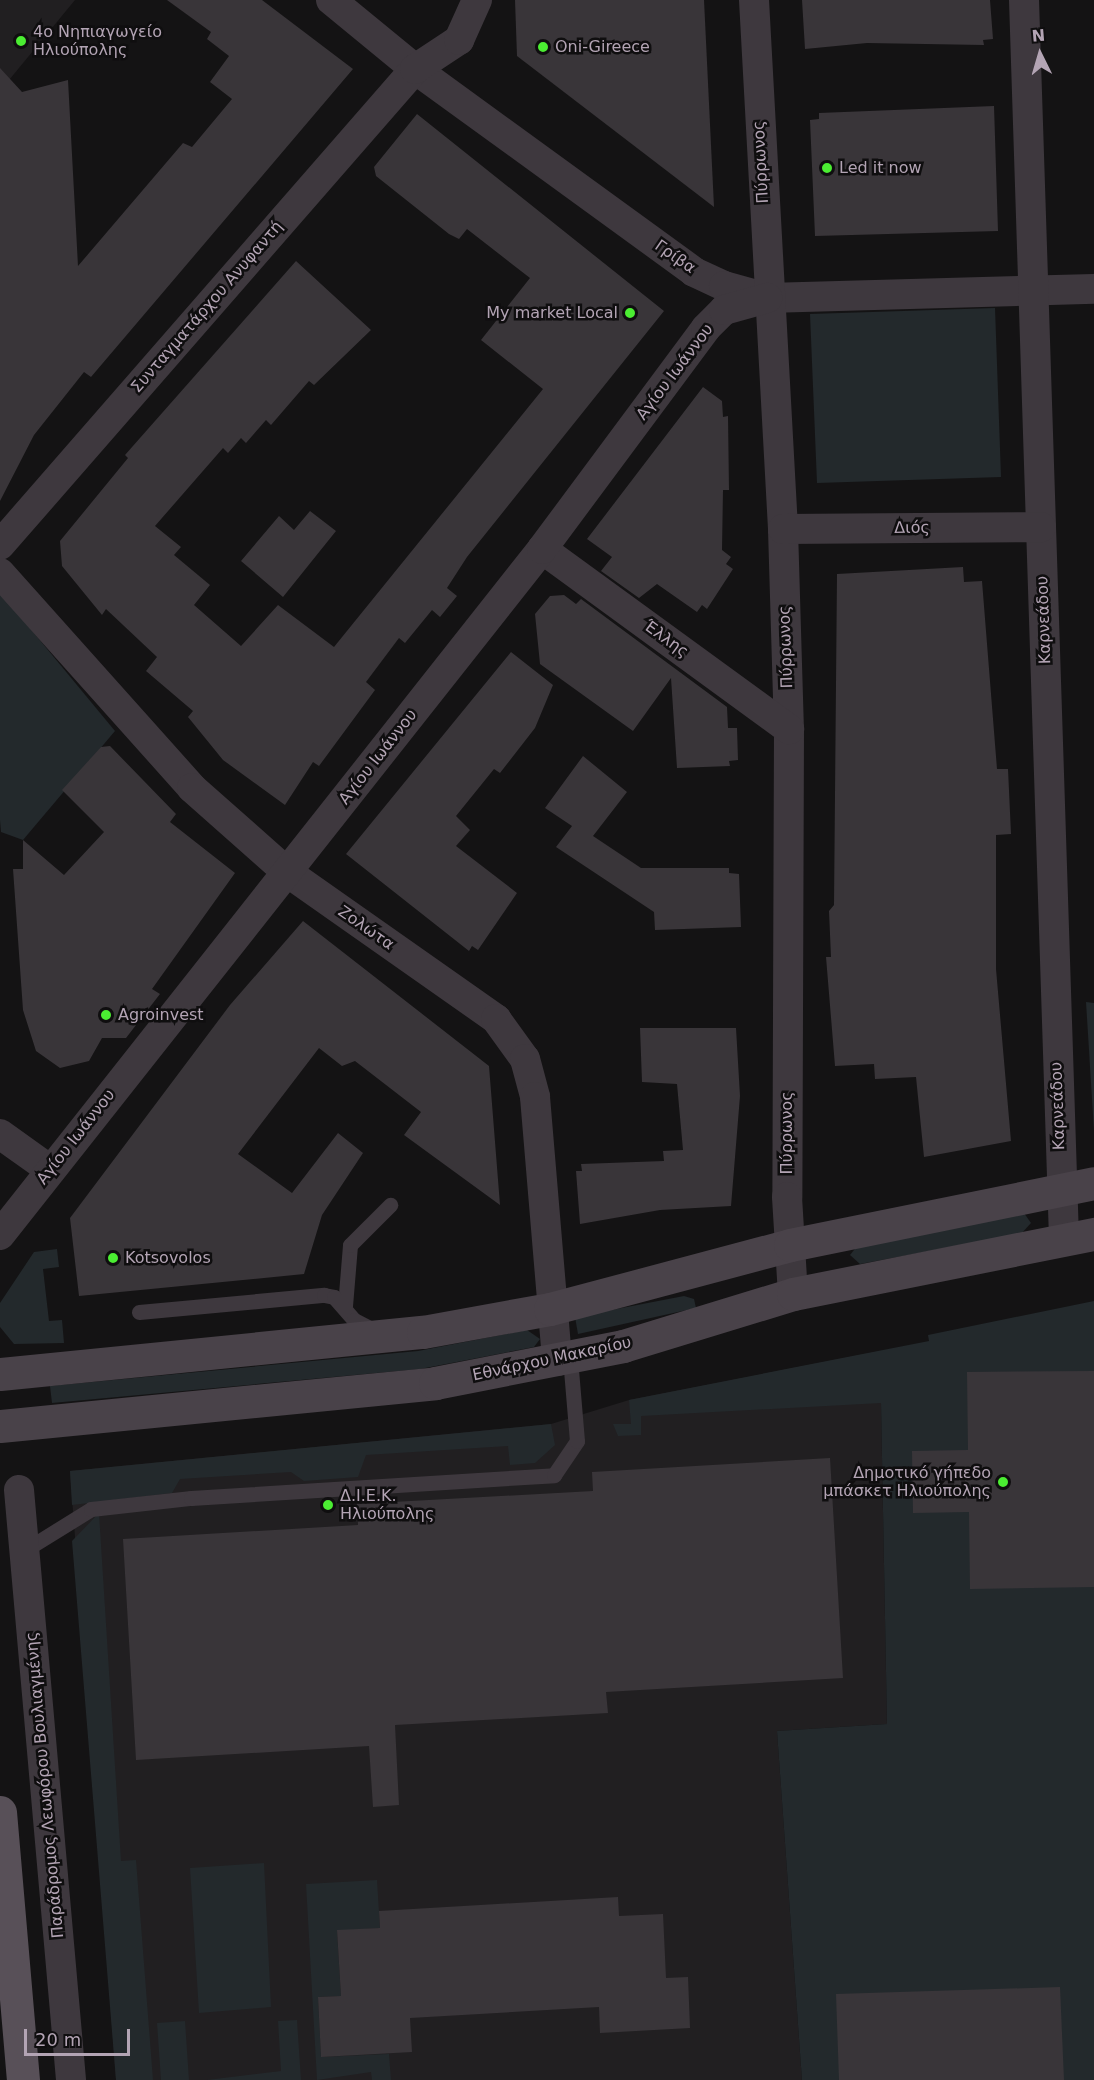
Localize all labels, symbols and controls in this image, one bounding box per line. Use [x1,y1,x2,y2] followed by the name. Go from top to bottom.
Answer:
[33,22,162,60] place label: 4ο Νηπιαγωγείο Ηλιούπολης
[1010,24,1070,84] north arrow
[1031,26,1046,46] text: N
[14,34,28,48] marker: 4ο Νηπιαγωγείο Ηλιούπολης
[555,37,650,57] place label: Oni-Gireece
[536,40,550,54] marker: Oni-Gireece
[749,120,773,204] street label: Πύρρωνος
[839,158,922,178] place label: Led it now
[820,161,834,175] marker: Led it now
[127,217,287,397] street label: Συνταγματάρχου Ανυφαντή
[651,236,699,278] street label: Γρίβα
[486,303,618,323] place label: My market Local
[623,306,637,320] marker: My market Local
[633,320,717,424] street label: Αγίου Ιωάννου
[894,518,930,538] street label: Διός
[1033,576,1055,664] street label: Καρνεάδου
[775,605,797,689] street label: Πύρρωνος
[640,616,692,662] street label: Έλλης
[335,706,421,808] street label: Αγίου Ιωάννου
[334,902,398,954] street label: Ζολώτα
[118,1005,204,1025] place label: Agroinvest
[99,1008,113,1022] marker: Agroinvest
[1047,1062,1069,1150] street label: Καρνεάδου
[33,1086,119,1188] street label: Αγίου Ιωάννου
[777,1091,797,1175] street label: Πύρρωνος
[125,1248,211,1268] place label: Kotsovolos
[106,1251,120,1265] marker: Kotsovolos
[471,1333,633,1385] street label: Εθνάρχου Μακαρίου
[823,1463,991,1501] place label: Δημοτικό γήπεδο μπάσκετ Ηλιούπολης
[996,1475,1010,1489] marker: Δημοτικό γήπεδο μπάσκετ Ηλιούπολης
[340,1486,434,1524] place label: Δ.Ι.Ε.Κ. Ηλιούπολης
[321,1498,335,1512] marker: Δ.Ι.Ε.Κ. Ηλιούπολης
[22,1631,68,1939] street label: Παράδρομος Λεωφόρου Βουλιαγμένης
[27,2017,134,2055] scale bar
[35,2029,81,2050] text: 20 m

